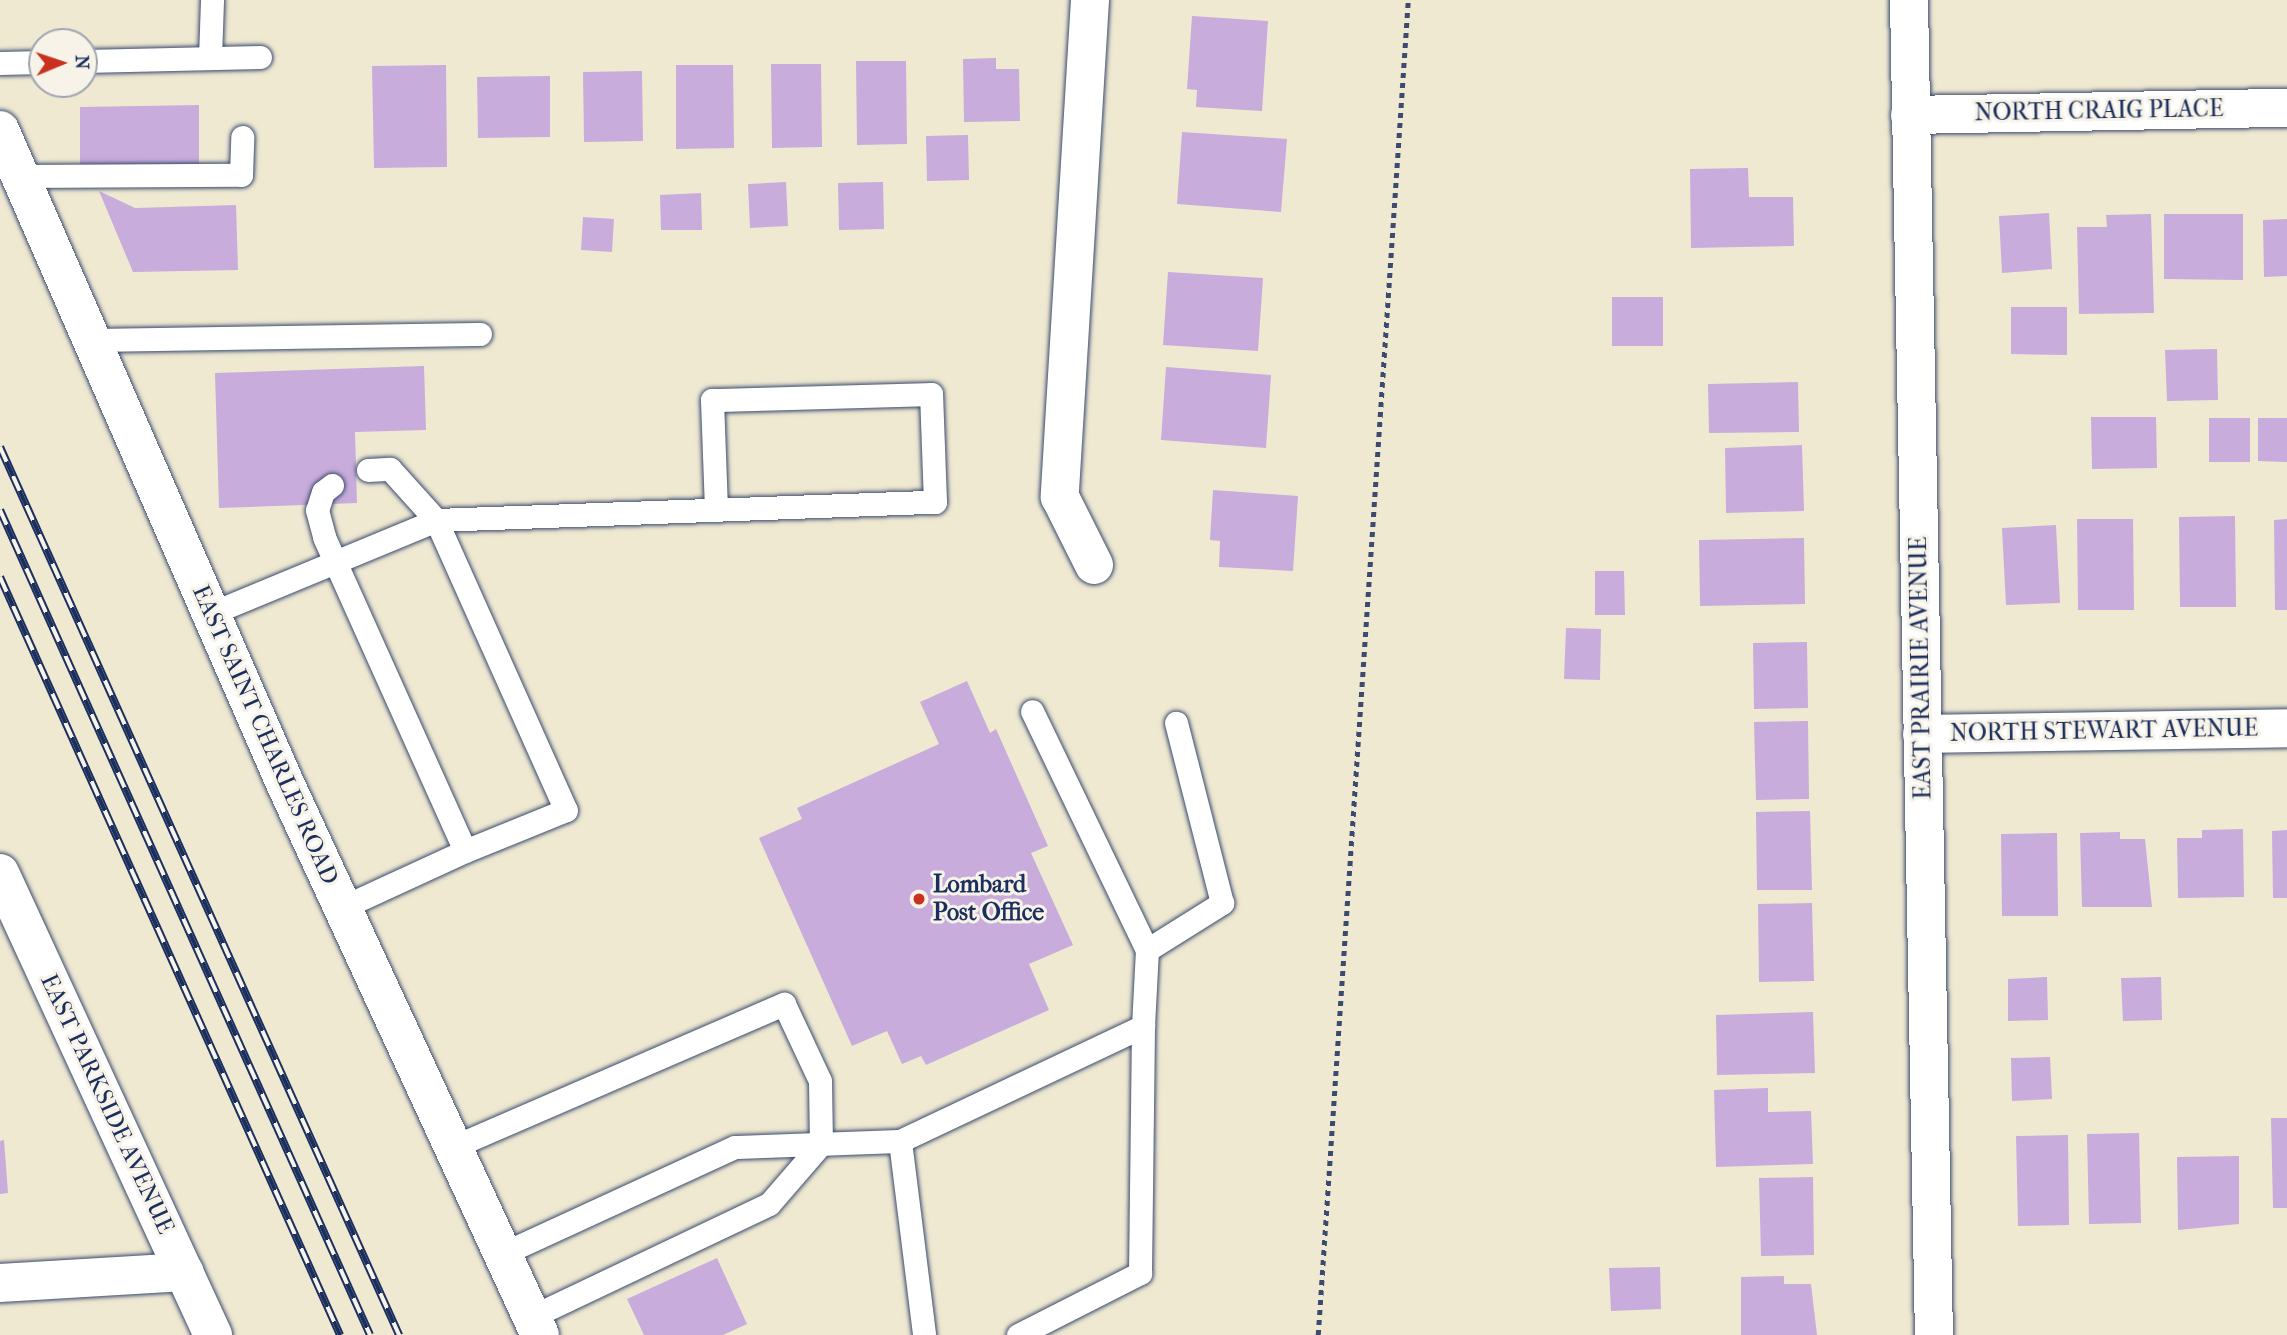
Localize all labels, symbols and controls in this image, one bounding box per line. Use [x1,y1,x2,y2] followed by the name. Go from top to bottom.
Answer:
[28,28,98,98] north arrow
[71,55,93,70] text: N
[1974,94,2224,128] street label: NORTH CRAIG PLACE
[1904,536,1938,800] street label: EAST PRAIRIE AVENUE
[186,581,344,889] street label: EAST SAINT CHARLES ROAD
[1950,714,2258,748] street label: NORTH STEWART AVENUE
[933,871,1044,927] place label: Lombard Post Office
[911,891,927,907] marker: Lombard Post Office
[34,970,180,1238] street label: EAST PARKSIDE AVENUE

